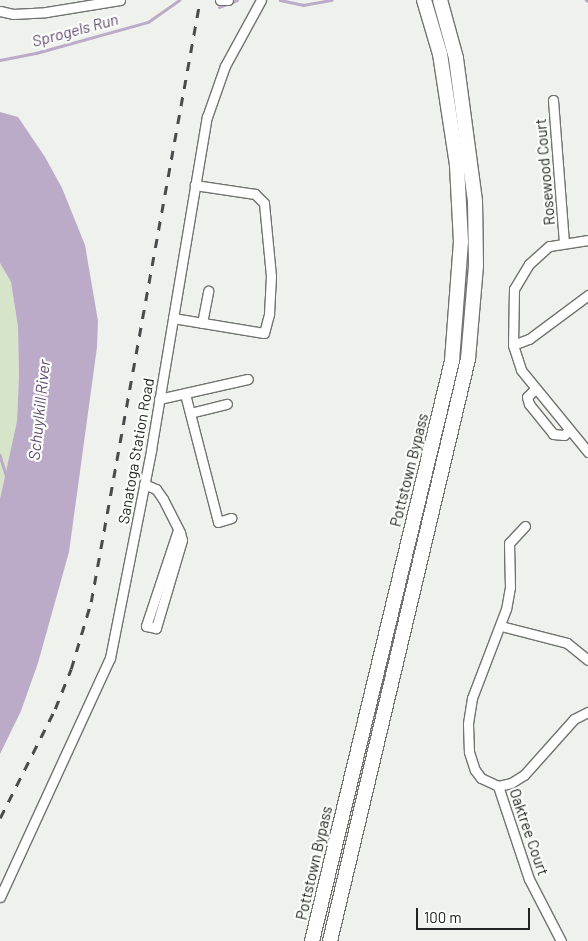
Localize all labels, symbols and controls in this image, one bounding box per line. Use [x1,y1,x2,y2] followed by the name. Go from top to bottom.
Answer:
[30,9,120,51] water label: Sprogels Run
[531,118,559,226] street label: Rosewood Court
[24,359,54,461] water label: Schuylkill River
[114,377,158,525] street label: Sanatoga Station Road
[386,411,432,529] street label: Pottstown Bypass
[506,786,552,878] street label: Oaktree Court
[292,804,336,922] street label: Pottstown Bypass
[418,898,532,930] scale bar
[424,908,462,926] text: 100 m

